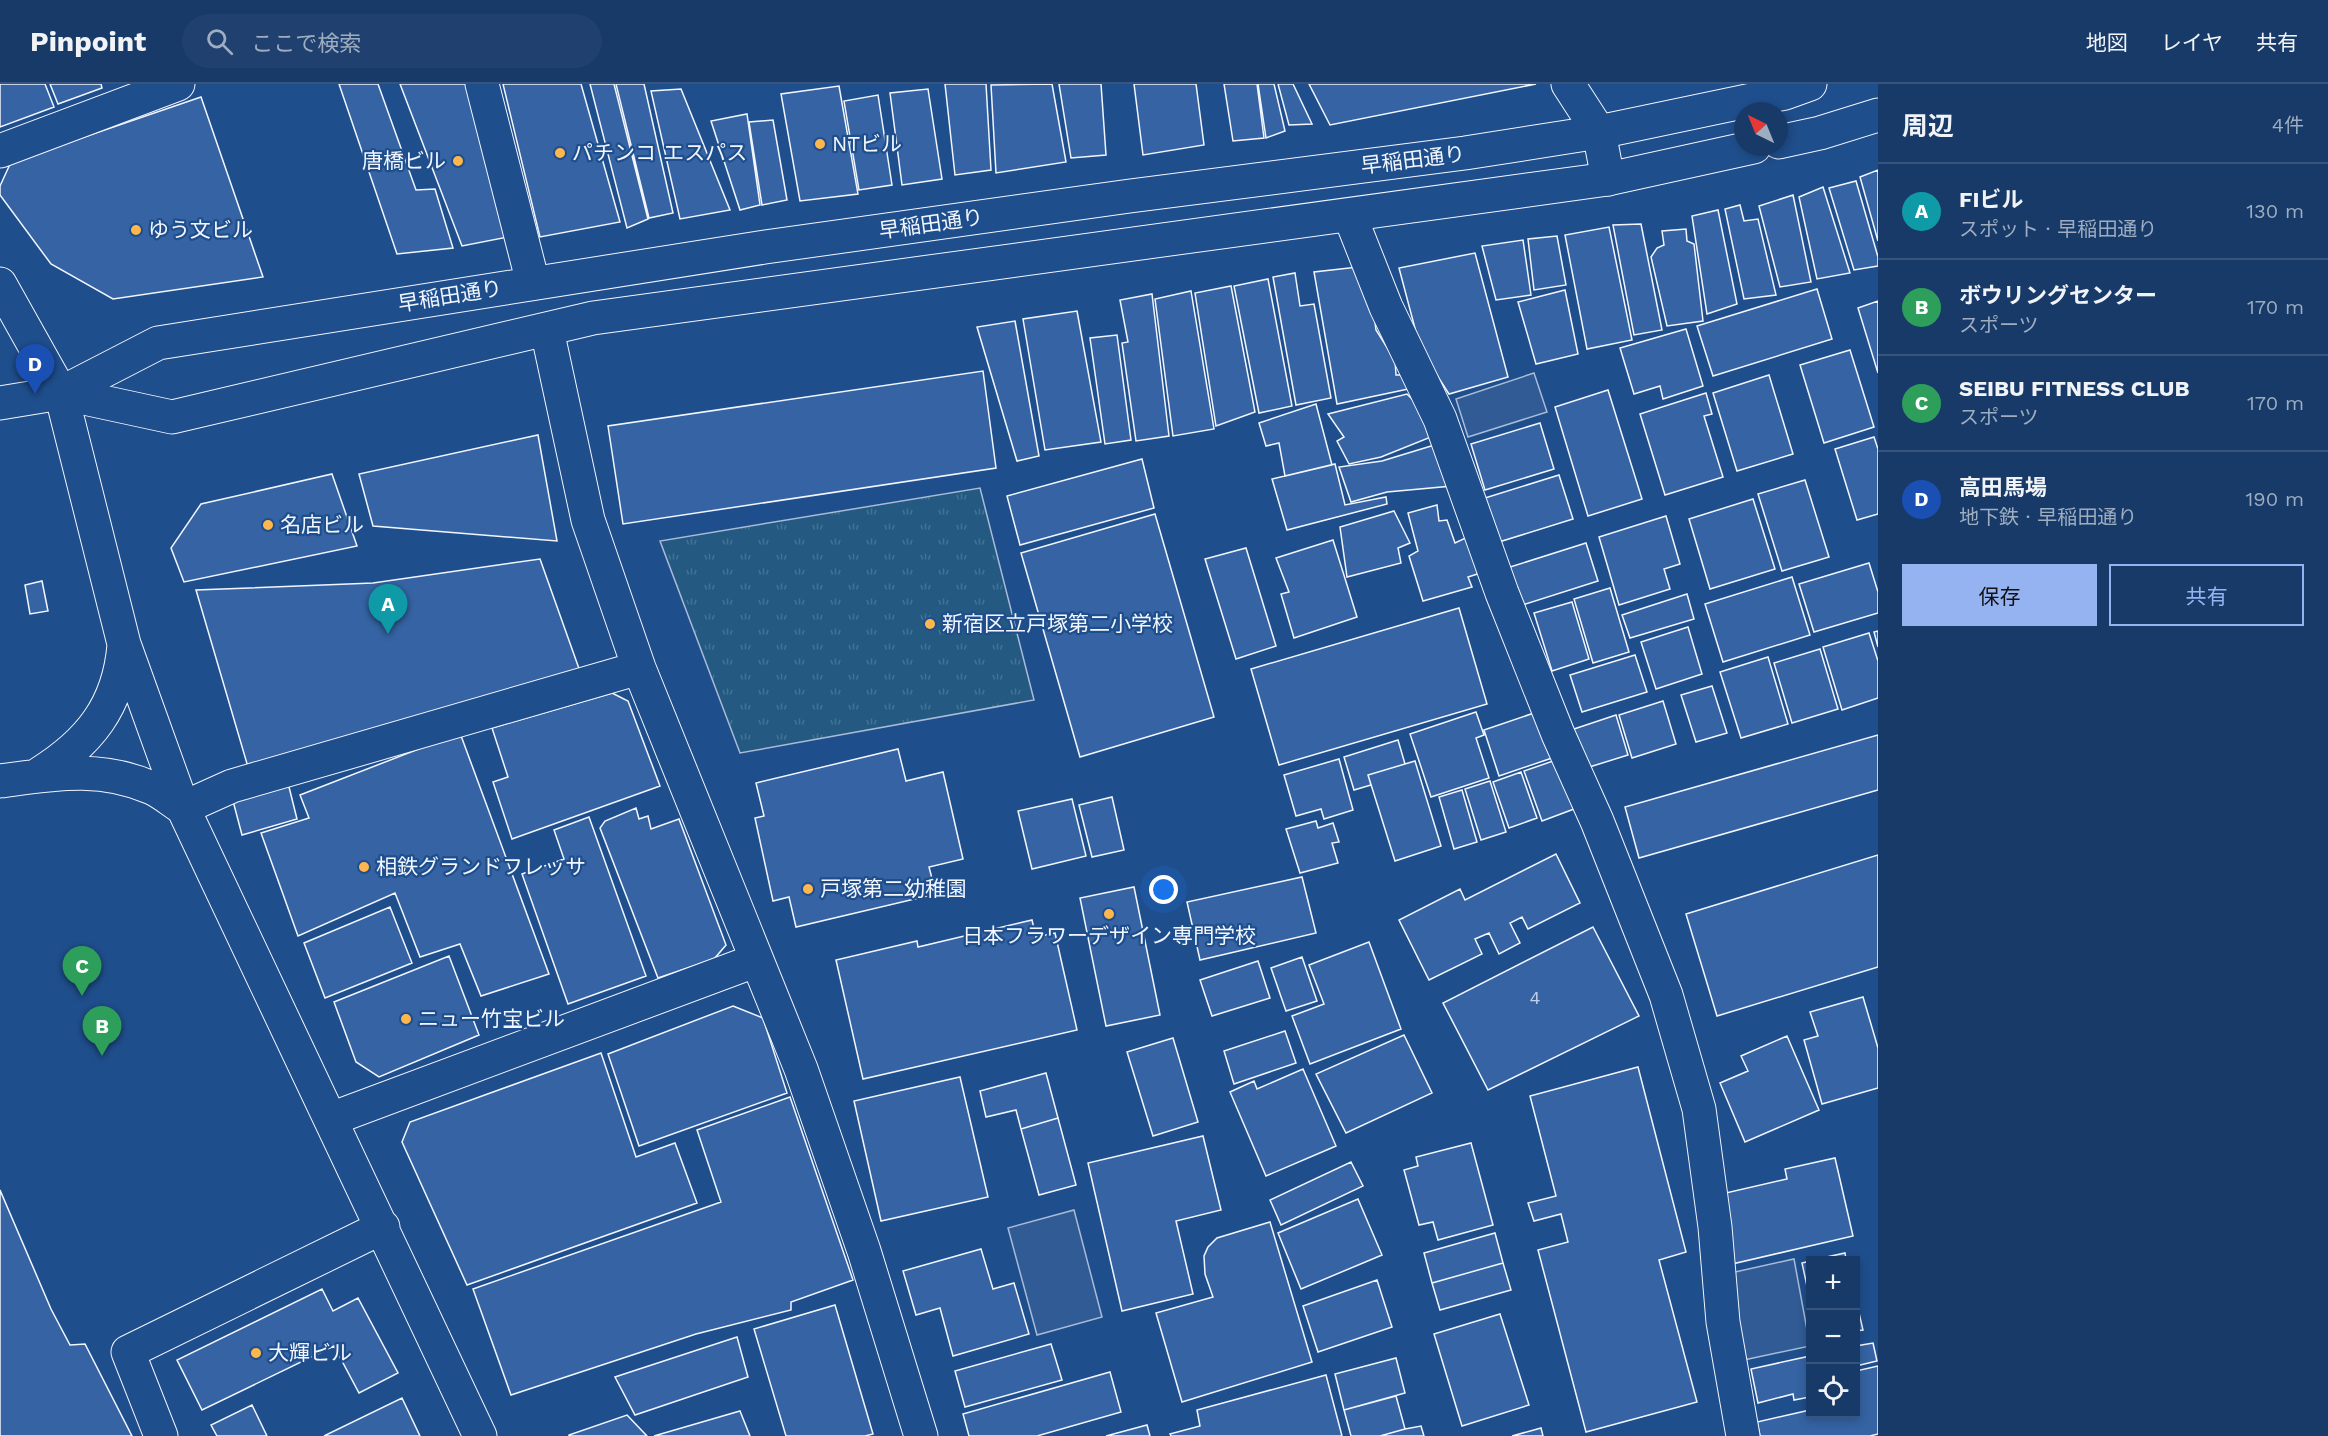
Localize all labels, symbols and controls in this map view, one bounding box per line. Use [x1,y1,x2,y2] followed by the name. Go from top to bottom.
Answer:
[182,14,602,68] search box
[30,25,146,58] text: Pinpoint
[203,25,236,58] icon: search
[2086,30,2128,55] text: 地図
[2161,30,2223,55] text: レイヤ
[2256,30,2298,55] text: 共有
[251,31,361,56] text: ここで検索
[1734,102,1788,156] north arrow
[1902,111,1954,141] text: 周辺
[2272,113,2304,137] text: 4件
[832,131,902,156] place label: NTビル
[813,137,827,151] marker: NTビル
[572,140,747,165] place label: パチンコ エスパス
[1359,141,1467,178] street label: 早稲田通り
[553,146,567,160] marker: パチンコ エスパス
[362,148,446,173] place label: 唐橋ビル
[451,154,465,168] marker: 唐橋ビル
[1959,187,2023,212] text: FIビル
[1915,199,1928,223] text: A
[2246,199,2304,223] text: 130 m
[877,204,985,243] street label: 早稲田通り
[148,217,253,242] place label: ゆう文ビル
[1959,217,2157,241] text: スポット · 早稲田通り
[129,223,143,237] marker: ゆう文ビル
[396,275,504,316] street label: 早稲田通り
[1959,283,2157,308] text: ボウリングセンター
[1915,295,1928,319] text: B
[2247,295,2304,319] text: 170 m
[1959,313,2039,337] text: スポーツ
[15,344,54,394] pin: D
[1959,376,2189,401] text: SEIBU FITNESS CLUB
[1915,391,1928,415] text: C
[2247,391,2304,415] text: 170 m
[1959,405,2039,429] text: スポーツ
[1959,475,2047,500] text: 高田馬場
[1914,487,1929,511] text: D
[2246,487,2304,511] text: 190 m
[1959,505,2137,529] text: 地下鉄 · 早稲田通り
[280,512,364,537] place label: 名店ビル
[261,518,275,532] marker: 名店ビル
[1902,564,2097,626] button: 保存
[2109,564,2304,626] button: 共有
[368,584,408,634] pin: A
[942,611,1173,636] place label: 新宿区立戸塚第二小学校
[923,617,937,631] marker: 新宿区立戸塚第二小学校
[376,854,586,879] place label: 相鉄グランドフレッサ
[357,860,371,874] marker: 相鉄グランドフレッサ
[1149,875,1178,904] your location
[820,876,967,901] place label: 戸塚第二幼稚園
[801,882,815,896] marker: 戸塚第二幼稚園
[1102,907,1116,921] marker: 日本フラワーデザイン専門学校
[962,923,1256,948] place label: 日本フラワーデザイン専門学校
[62,946,101,996] pin: C
[1530,987,1541,1008] house number: 4
[82,1006,122,1056] pin: B
[418,1006,565,1031] place label: ニュー竹宝ビル
[399,1012,413,1026] marker: ニュー竹宝ビル
[1806,1256,1860,1418] map controls
[1806,1256,1860,1310] button: +
[1806,1310,1860,1364] button: −
[268,1340,352,1365] place label: 大輝ビル
[249,1346,263,1360] marker: 大輝ビル
[1806,1364,1860,1418] button: locate

